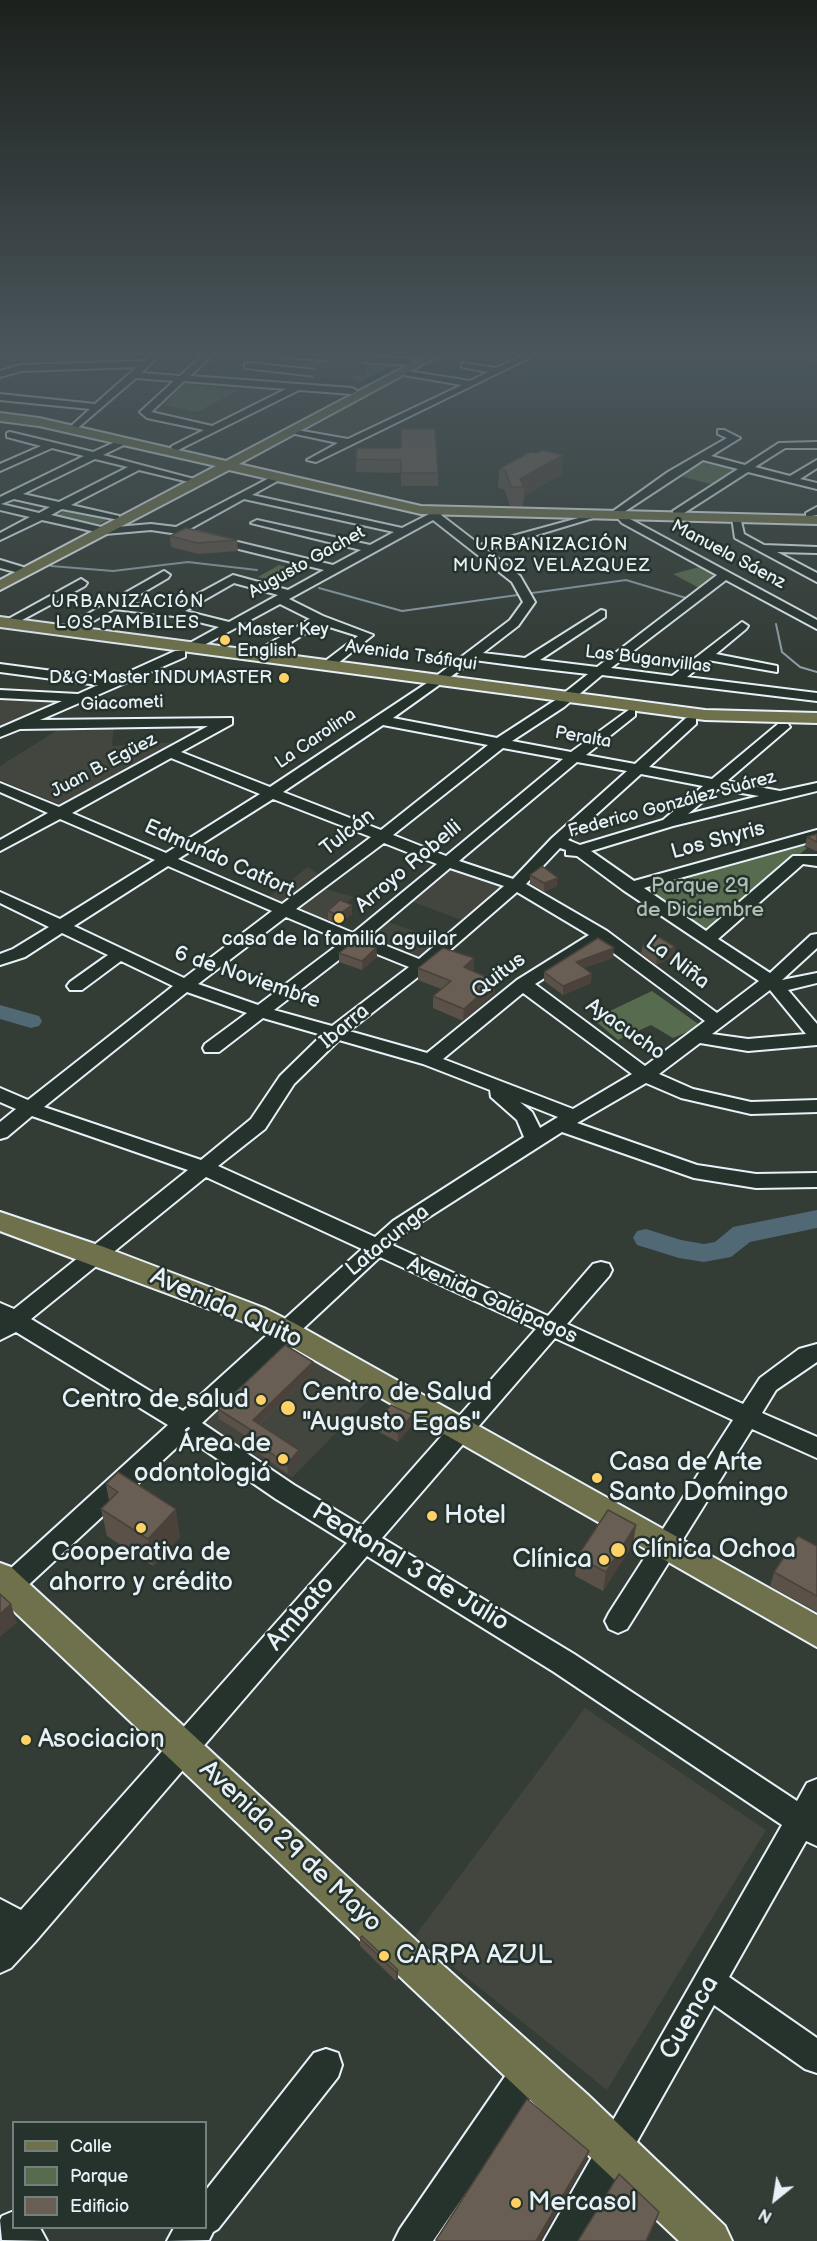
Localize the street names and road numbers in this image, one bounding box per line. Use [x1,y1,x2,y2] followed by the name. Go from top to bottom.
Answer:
[667,516,789,594] street label: Manuela Sáenz
[245,522,369,604] street label: Augusto Gachet
[344,636,478,676] street label: Avenida Tsáfiqui
[584,642,712,678] street label: Las Buganvillas
[80,692,164,716] street label: Giacometi
[272,704,360,774] street label: La Carolina
[553,722,613,754] street label: Peralta
[48,729,160,803] street label: Juan B. Egüez
[566,767,778,843] street label: Federico González Suárez
[316,804,380,862] street label: Tulcán
[140,815,298,903] street label: Edmundo Catfort
[351,815,467,919] street label: Arroyo Robelli
[668,816,768,866] street label: Los Shyris
[640,931,714,995] street label: La Niña
[171,941,323,1015] street label: 6 de Noviembre
[467,947,531,1005] street label: Quitus
[581,994,669,1066] street label: Ayacucho
[315,999,375,1055] street label: Ibarra
[341,1200,435,1282] street label: Latacunga
[403,1252,581,1350] street label: Avenida Galápagos
[145,1262,307,1356] street label: Avenida Quito
[306,1497,514,1639] street label: Peatonal 3 de Julio
[260,1570,342,1658] street label: Ambato
[192,1754,388,1940] street label: Avenida 29 de Mayo
[654,1971,726,2065] street label: Cuenca

